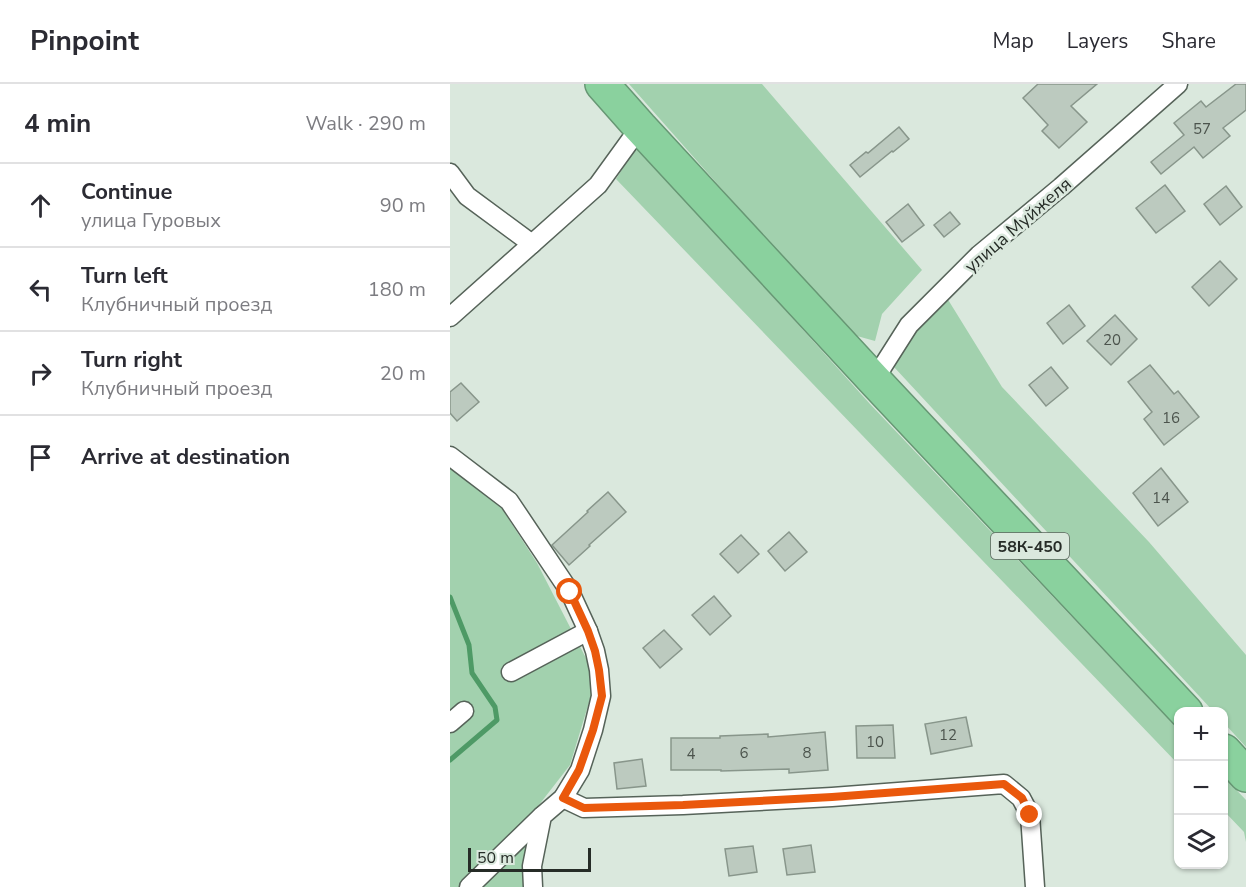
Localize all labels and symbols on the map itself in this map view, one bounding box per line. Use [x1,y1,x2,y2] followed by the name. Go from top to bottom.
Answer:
[1193,119,1211,139] house number: 57
[960,172,1076,278] street label: улица Муйжеля
[1103,330,1121,350] house number: 20
[1162,408,1180,428] house number: 16
[1152,488,1170,508] house number: 14
[991,533,1069,559] road number: 58К-450
[556,578,582,604] route start
[939,725,957,745] house number: 12
[866,732,884,752] house number: 10
[739,743,749,763] house number: 6
[802,743,812,763] house number: 8
[686,744,696,764] house number: 4
[1016,801,1042,827] route end
[468,845,591,872] scale bar

